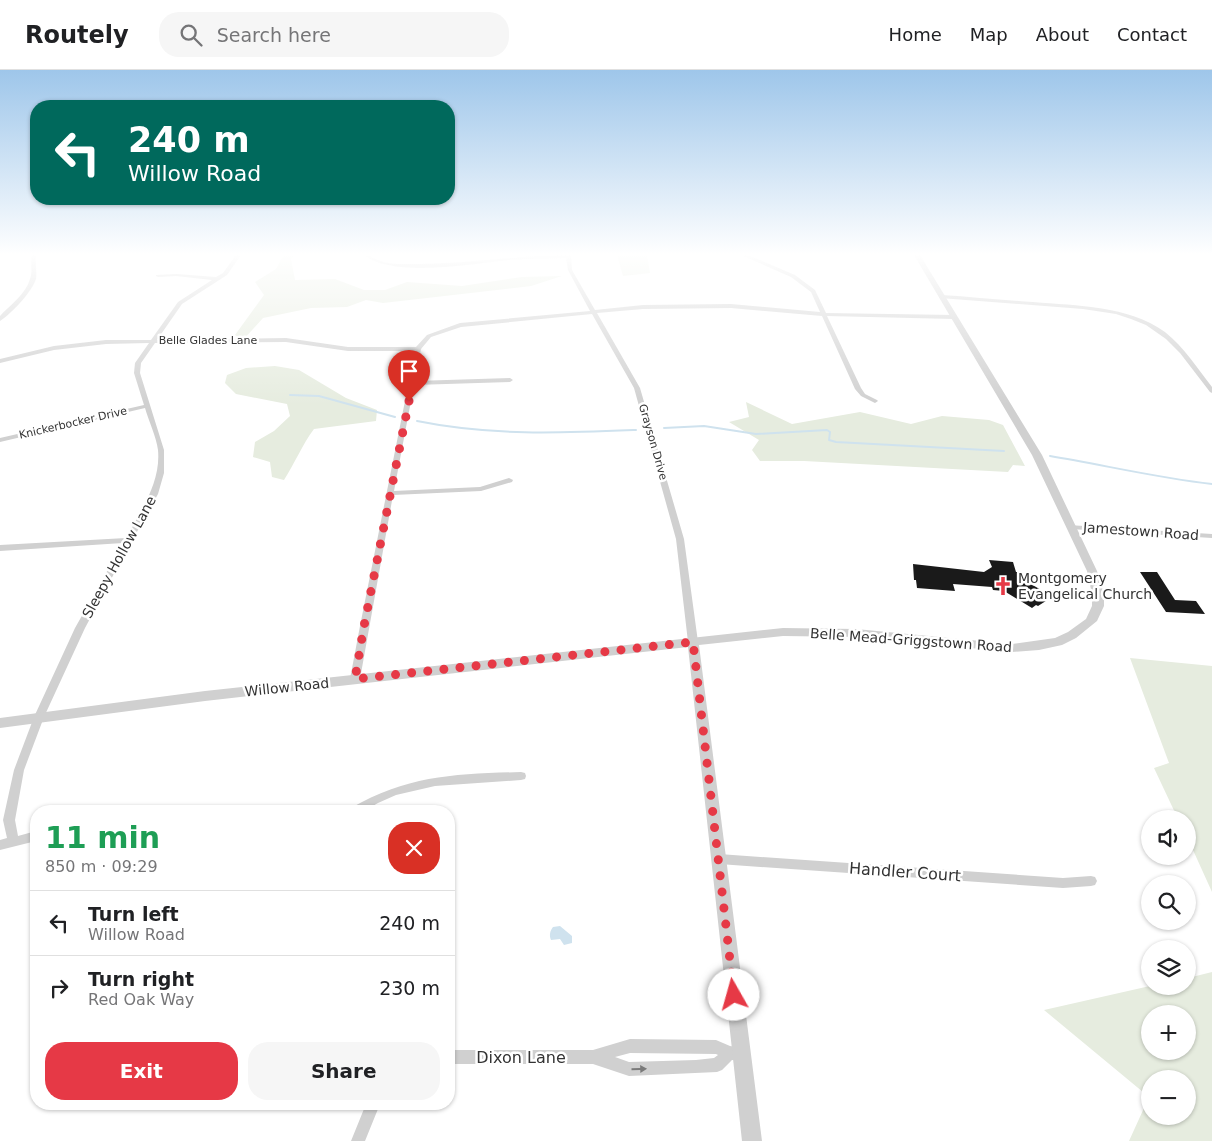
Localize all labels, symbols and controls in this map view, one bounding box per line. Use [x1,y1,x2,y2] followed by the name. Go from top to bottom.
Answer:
[159,12,509,57] search box
[25,21,129,49] text: Routely
[177,21,205,49] icon: search
[217,24,331,46] text: Search here
[889,24,942,45] text: Home
[970,24,1008,45] text: Map
[1036,24,1089,45] text: About
[1117,24,1187,45] text: Contact
[45,120,110,185] icon: left
[128,120,250,160] text: 240 m
[128,161,261,186] text: Willow Road
[159,334,258,347] street label: Belle Glades Lane
[388,350,430,401] pin
[395,357,423,385] icon: arrive
[636,402,670,482] street label: Grayson Drive
[18,404,128,442] street label: Knickerbocker Drive
[79,493,159,621] street label: Sleepy Hollow Lane
[1081,519,1200,543] street label: Jamestown Road
[1018,570,1152,602] place label: Montgomery Evangelical Church
[992,575,1014,597] church icon: Montgomery Evangelical Church
[810,625,1012,655] street label: Belle Mead-Griggstown Road
[244,675,330,699] street label: Willow Road
[1141,810,1196,1125] map controls
[1141,810,1196,865] button: sound
[45,820,160,855] text: 11 min
[388,822,440,874] button: close
[45,857,158,876] text: 850 m · 09:29
[848,859,962,885] street label: Handler Court
[1141,875,1196,930] button: search
[88,903,179,925] text: Turn left
[45,909,73,937] icon: left
[379,912,440,934] text: 240 m
[88,925,185,944] text: Willow Road
[1141,940,1196,995] button: layers
[88,968,194,990] text: Turn right
[707,968,759,1020] position arrow
[45,974,73,1002] icon: right
[379,977,440,999] text: 230 m
[88,990,194,1009] text: Red Oak Way
[1141,1005,1196,1060] button: +
[45,1042,238,1100] button: Exit
[248,1042,440,1100] button: Share
[476,1048,566,1067] street label: Dixon Lane
[632,1065,648,1073] one-way arrow
[1141,1070,1196,1125] button: −

